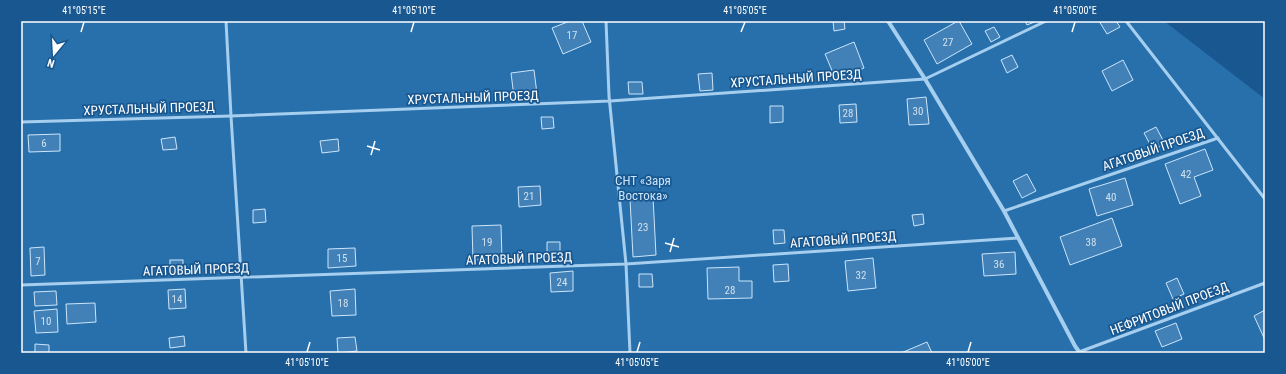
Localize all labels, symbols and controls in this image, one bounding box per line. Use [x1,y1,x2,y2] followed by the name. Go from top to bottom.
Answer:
[62,5,106,16] text: 41°05'15"E
[392,5,436,16] text: 41°05'10"E
[723,5,767,16] text: 41°05'05"E
[1053,5,1097,16] text: 41°05'00"E
[567,29,577,42] house number: 17
[34,34,74,74] north arrow
[943,36,953,49] house number: 27
[46,56,56,70] text: N
[730,66,862,91] street label: ХРУСТАЛЬНЫЙ ПРОЕЗД
[407,88,539,107] street label: ХРУСТАЛЬНЫЙ ПРОЕЗД
[83,99,215,118] street label: ХРУСТАЛЬНЫЙ ПРОЕЗД
[913,105,923,118] house number: 30
[843,107,853,120] house number: 28
[1100,125,1206,174] street label: АГАТОВЫЙ ПРОЕЗД
[41,137,47,150] house number: 6
[1181,168,1191,181] house number: 42
[615,173,671,203] park label: СНТ «Заря Востока»
[524,190,534,203] house number: 21
[1106,191,1116,204] house number: 40
[638,221,648,234] house number: 23
[789,228,897,251] street label: АГАТОВЫЙ ПРОЕЗД
[482,236,492,249] house number: 19
[1086,236,1096,249] house number: 38
[466,249,573,268] street label: АГАТОВЫЙ ПРОЕЗД
[337,252,347,265] house number: 15
[35,255,41,268] house number: 7
[994,258,1004,271] house number: 36
[143,260,250,279] street label: АГАТОВЫЙ ПРОЕЗД
[856,269,866,282] house number: 32
[557,276,568,289] house number: 24
[1108,279,1231,338] street label: НЕФРИТОВЫЙ ПРОЕЗД
[725,284,735,297] house number: 28
[172,293,183,306] house number: 14
[338,297,348,310] house number: 18
[41,315,51,328] house number: 10
[285,357,329,368] text: 41°05'10"E
[615,357,659,368] text: 41°05'05"E
[946,357,990,368] text: 41°05'00"E

